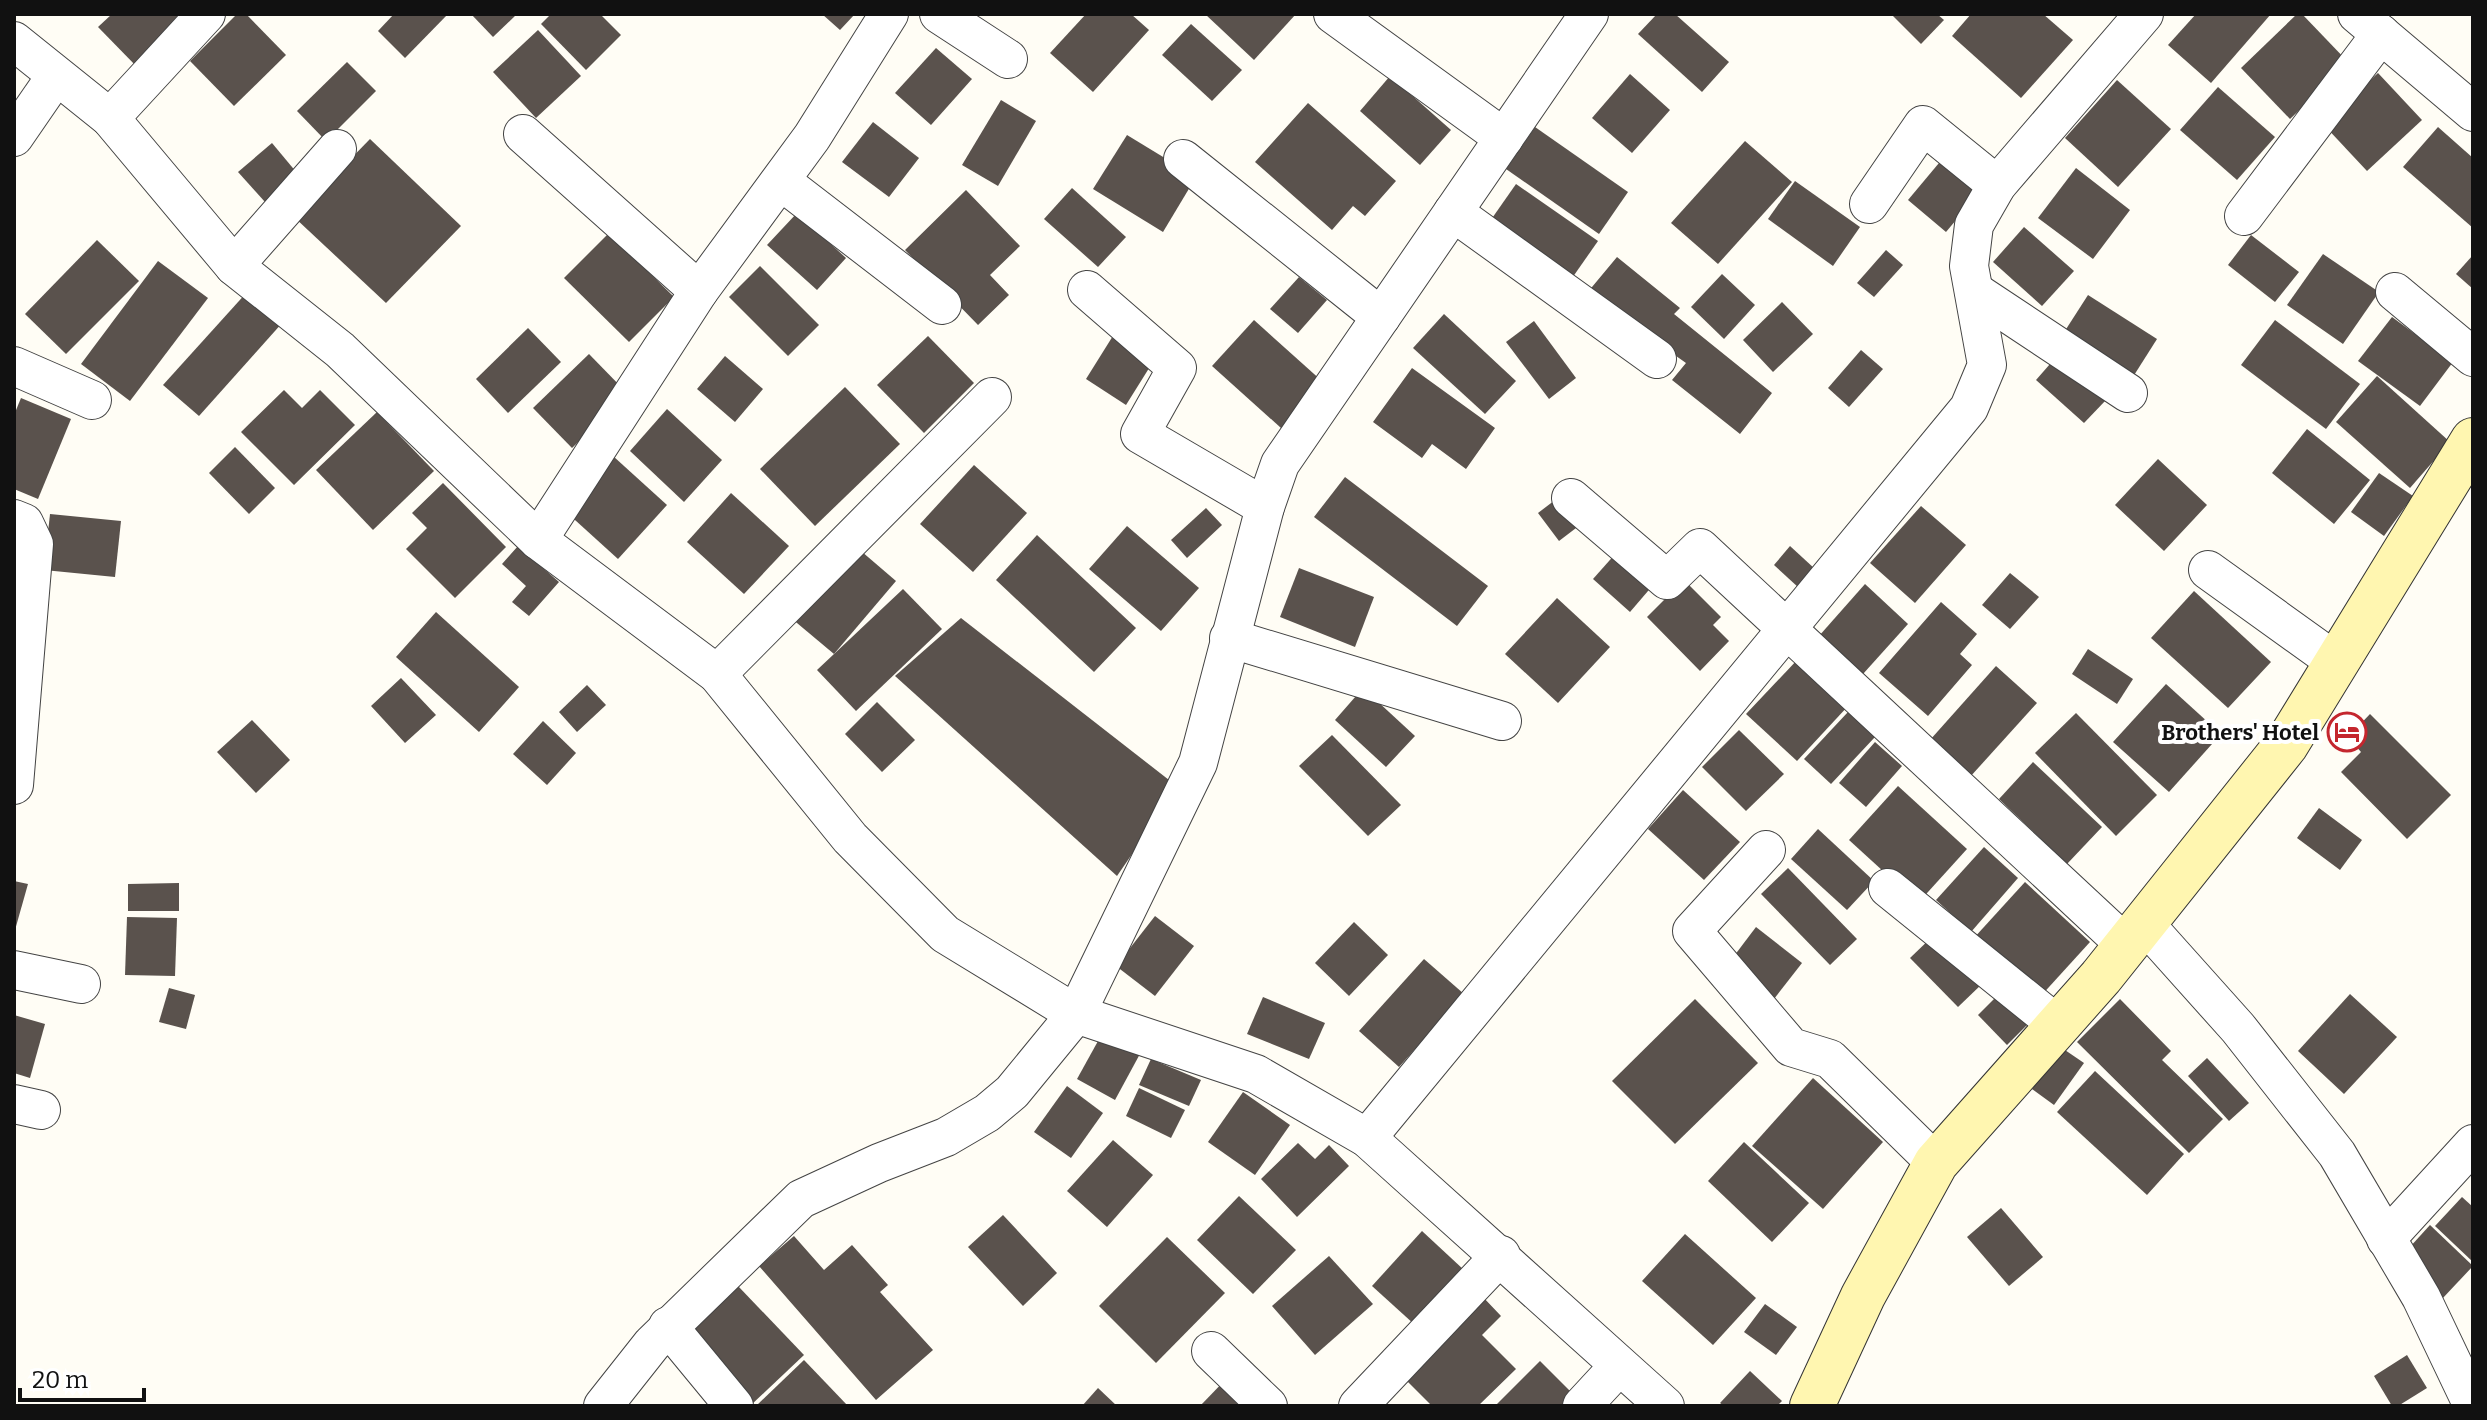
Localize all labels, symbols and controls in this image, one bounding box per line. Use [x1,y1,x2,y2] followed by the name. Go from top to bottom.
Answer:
[2326,711,2368,753] hotel icon: Brothers' Hotel
[2161,719,2319,746] place label: Brothers' Hotel
[20,1352,144,1402] scale bar
[32,1366,88,1394] text: 20 m

